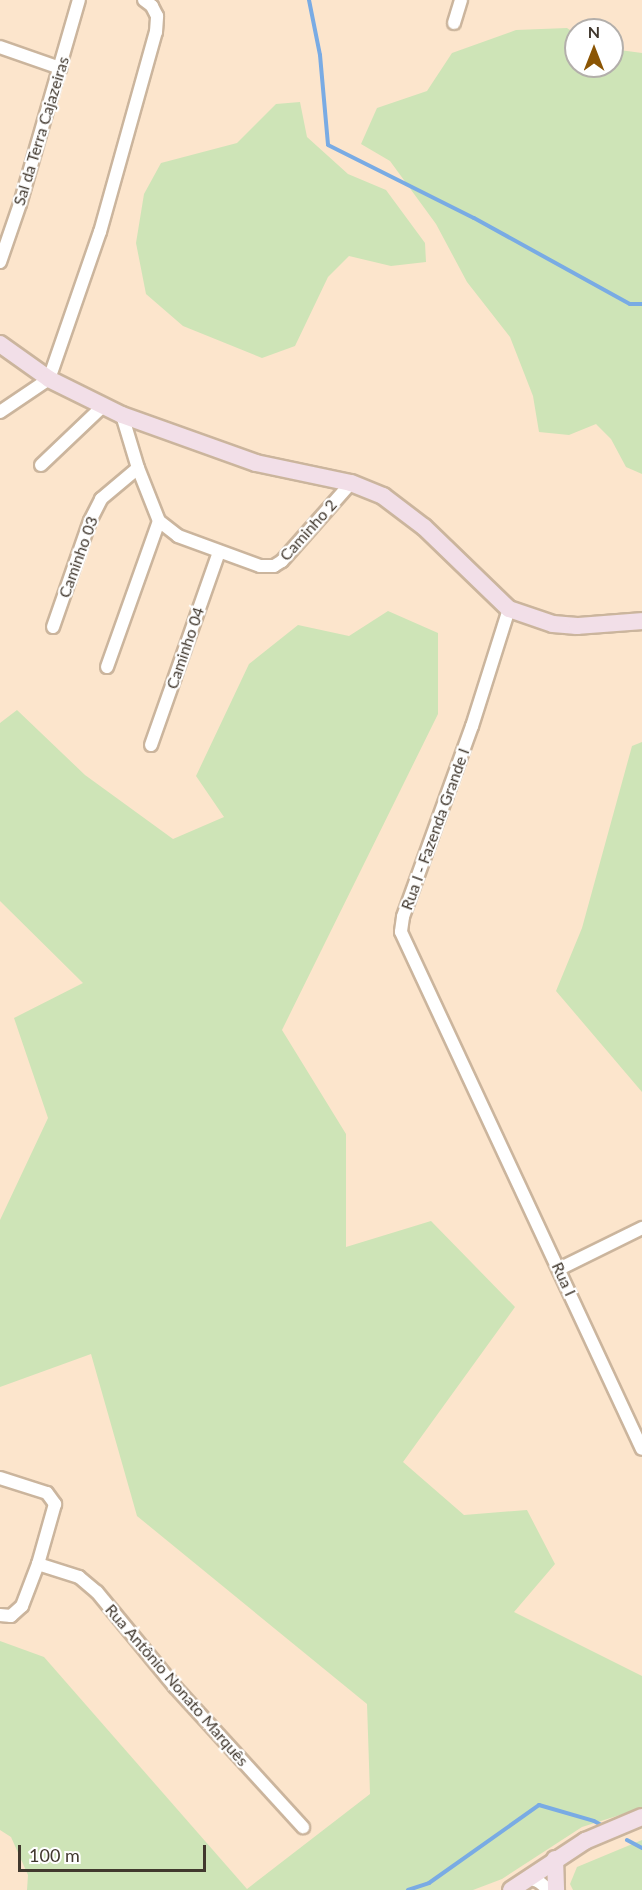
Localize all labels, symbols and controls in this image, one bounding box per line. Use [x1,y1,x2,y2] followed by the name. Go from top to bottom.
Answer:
[564,18,624,78] north arrow
[588,22,600,41] text: N
[9,54,73,208] street label: Sal da Terra Cajazeiras
[275,495,341,565] street label: Caminho 2
[54,514,102,600] street label: Caminho 03
[162,605,208,691] street label: Caminho 04
[397,746,473,912] street label: Rua I - Fazenda Grande I
[548,1259,580,1299] street label: Rua I
[101,1600,253,1770] street label: Rua Antônio Nonato Marquês
[21,1833,208,1871] scale bar
[29,1844,80,1866] text: 100 m

